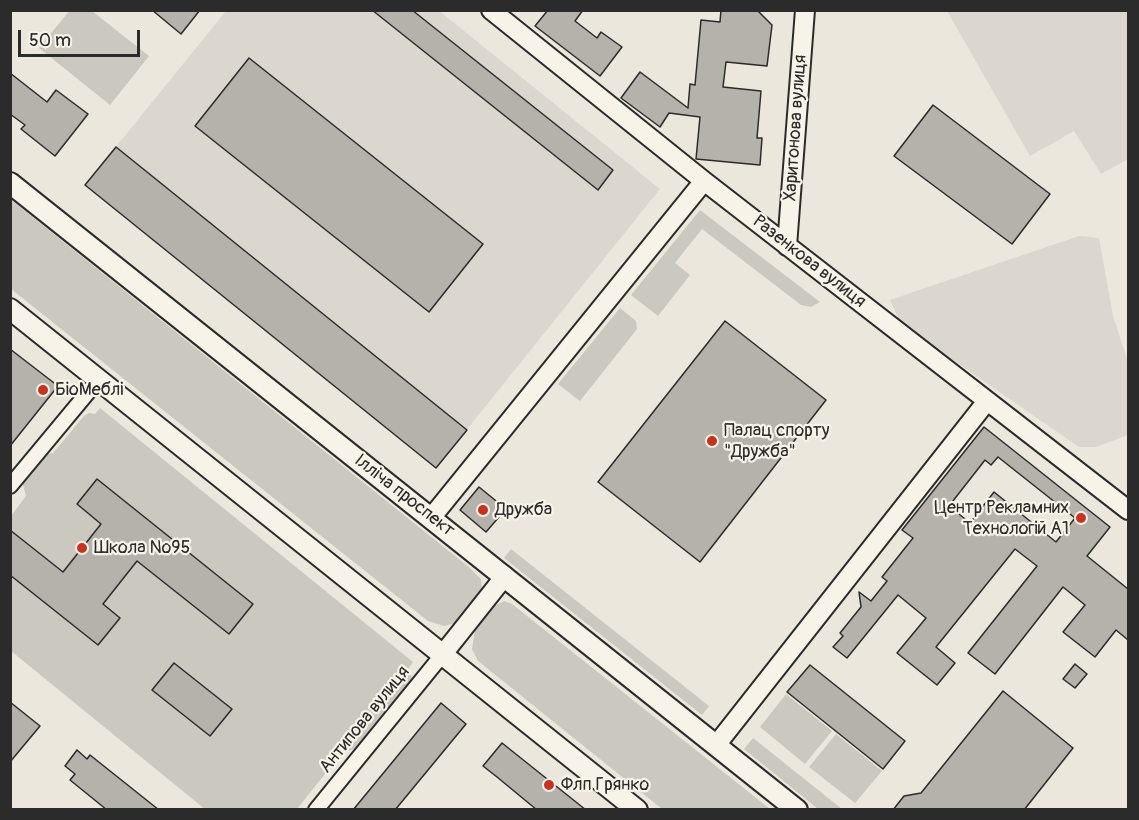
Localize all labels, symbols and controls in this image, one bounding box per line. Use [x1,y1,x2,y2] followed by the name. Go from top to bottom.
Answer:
[21,18,142,56] scale bar
[29,29,71,52] text: 50 m
[780,54,812,202] street label: Харитонова вулиця
[748,211,870,313] street label: Разенкова вулиця
[55,379,124,401] place label: БіоМеблі
[36,383,50,397] marker: БіоМеблі
[724,420,829,462] place label: Палац спорту "Дружба"
[705,434,719,448] marker: Палац спорту "Дружба"
[350,450,458,542] street label: Ілліча проспект
[934,497,1069,540] place label: Центр Рекламних Технологій А1
[495,499,552,521] place label: Дружба
[476,503,490,517] marker: Дружба
[1074,511,1088,525] marker: Центр Рекламних Технологій А1
[94,537,190,559] place label: Школа №95
[75,541,89,555] marker: Школа №95
[315,662,415,778] street label: Антипова вулиця
[561,774,649,796] place label: Флп Грянко
[542,778,556,792] marker: Флп Грянко

